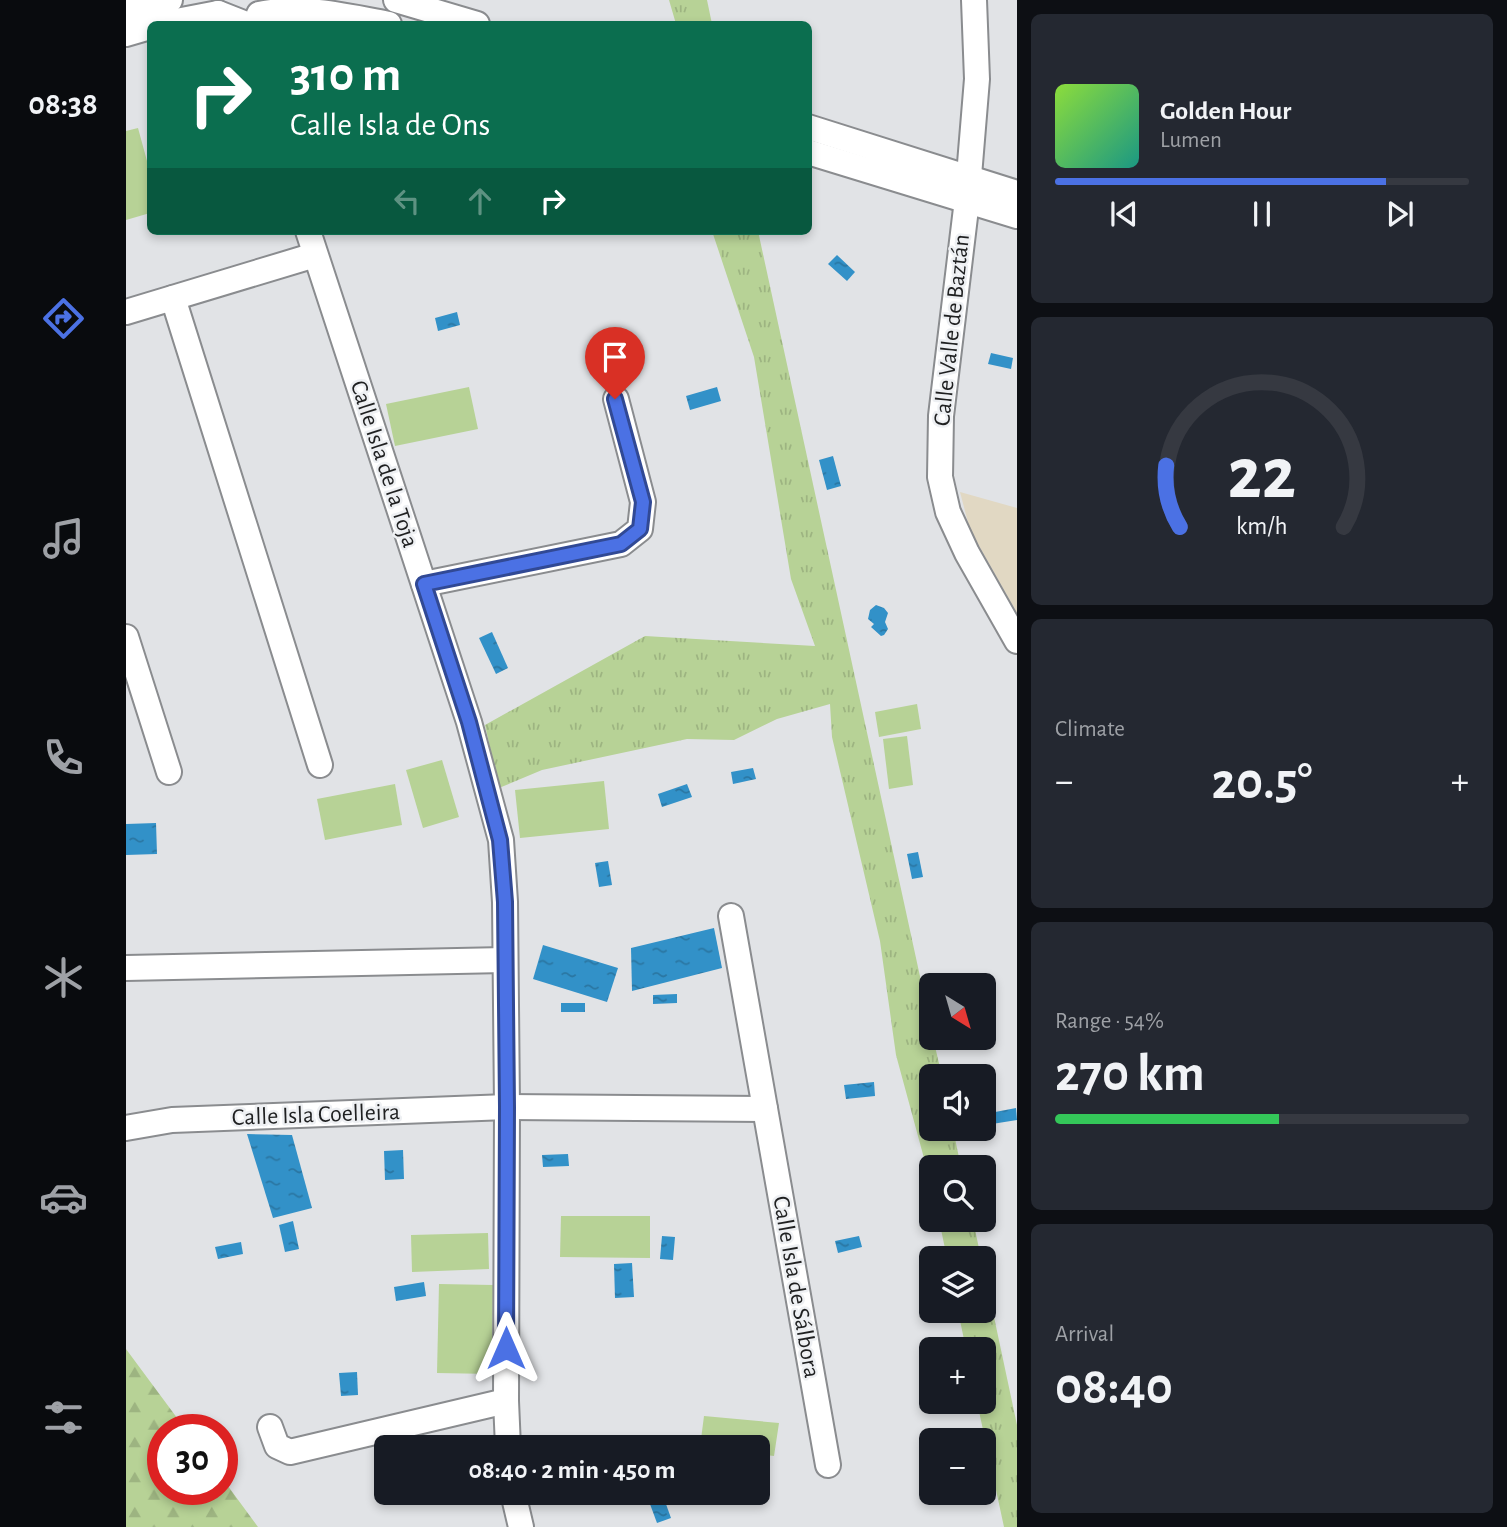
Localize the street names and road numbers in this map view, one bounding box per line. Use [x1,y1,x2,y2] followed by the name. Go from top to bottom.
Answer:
[930,233,974,427] street label: Calle Valle de Baztán
[346,377,422,551] street label: Calle Isla de la Toja
[231,1100,401,1130] street label: Calle Isla Coelleira
[768,1194,824,1380] street label: Calle Isla de Sálbora

